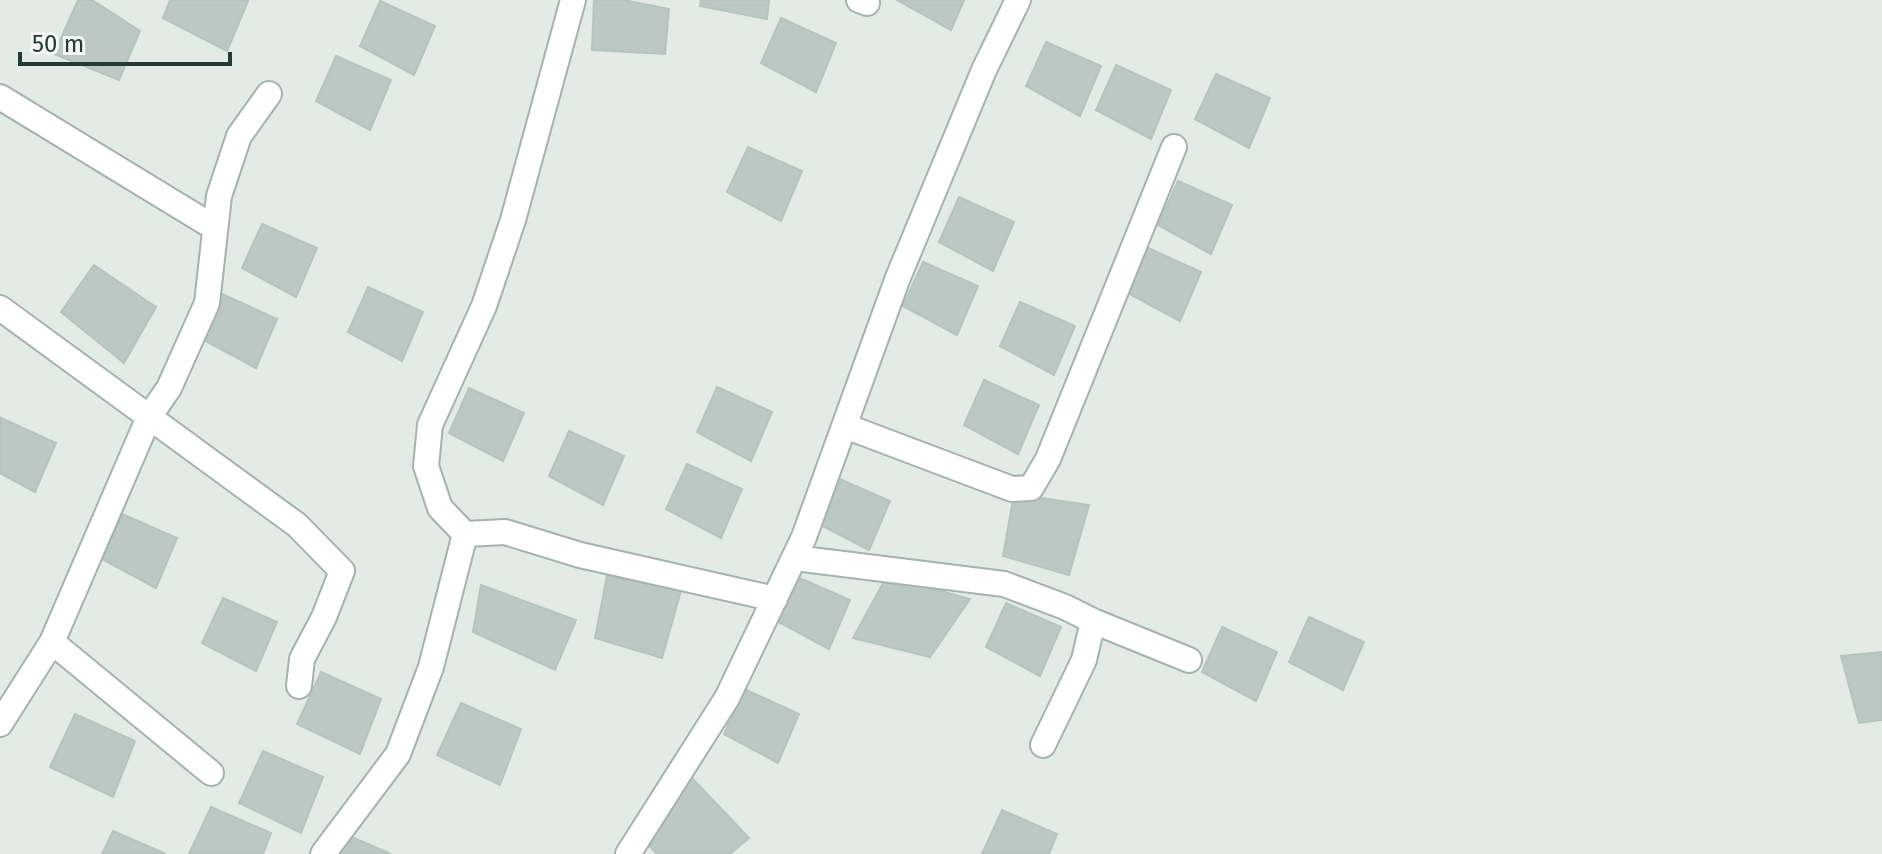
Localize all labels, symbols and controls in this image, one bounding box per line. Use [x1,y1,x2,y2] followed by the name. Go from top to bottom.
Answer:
[20,16,230,66] scale bar
[32,30,84,58] text: 50 m

